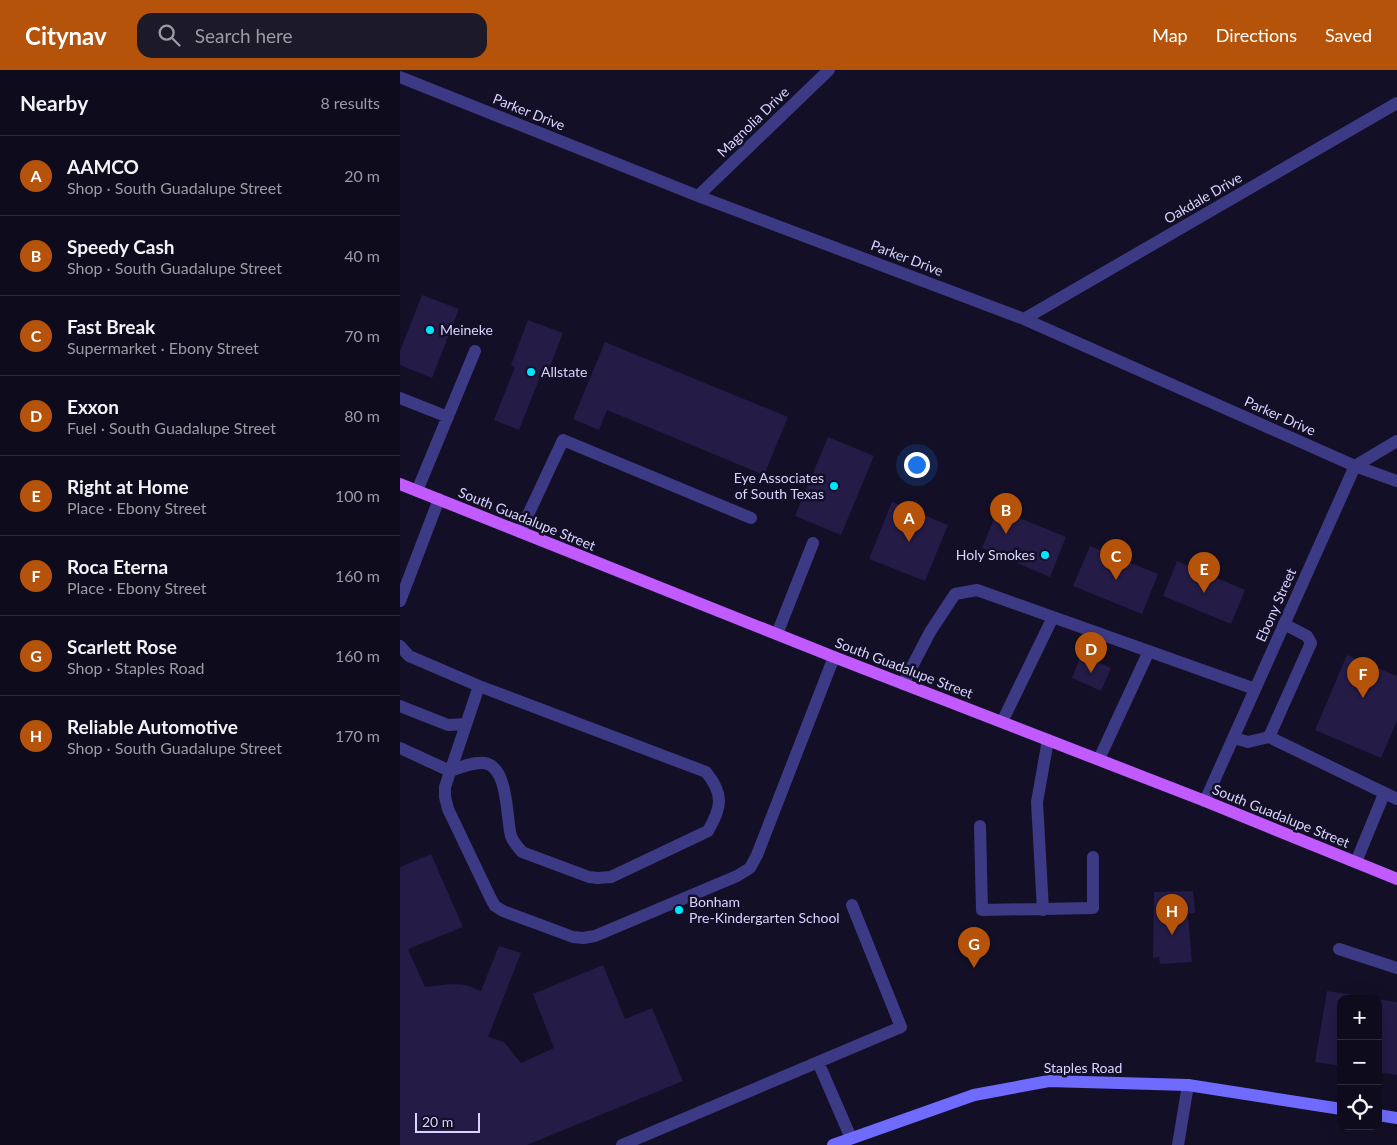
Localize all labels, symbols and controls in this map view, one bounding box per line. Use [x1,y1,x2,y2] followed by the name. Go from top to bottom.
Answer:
[137,13,487,58] search box
[25,21,107,50] text: Citynav
[155,21,183,49] icon: search
[195,24,293,47] text: Search here
[1152,24,1188,46] text: Map
[1216,24,1297,46] text: Directions
[1325,24,1372,46] text: Saved
[713,83,792,160] street label: Magnolia Drive
[491,89,568,134] street label: Parker Drive
[20,90,88,115] text: Nearby
[320,93,380,112] text: 8 results
[67,155,139,178] text: AAMCO
[30,166,42,185] text: A
[344,166,380,185] text: 20 m
[1161,168,1245,227] street label: Oakdale Drive
[67,178,282,197] text: Shop · South Guadalupe Street
[67,235,175,258] text: Speedy Cash
[869,236,946,279] street label: Parker Drive
[31,246,41,265] text: B
[344,246,380,265] text: 40 m
[67,258,282,277] text: Shop · South Guadalupe Street
[67,315,155,338] text: Fast Break
[440,321,493,338] place label: Meineke
[424,324,436,336] marker: Meineke
[31,326,41,345] text: C
[344,326,380,345] text: 70 m
[67,338,259,357] text: Supermarket · Ebony Street
[541,363,587,380] place label: Allstate
[525,366,537,378] marker: Allstate
[1242,392,1318,439] street label: Parker Drive
[67,395,119,418] text: Exxon
[30,406,42,425] text: D
[344,406,380,425] text: 80 m
[67,418,276,437] text: Fuel · South Guadalupe Street
[904,452,930,478] your location
[734,469,824,502] place label: Eye Associates of South Texas
[67,475,189,498] text: Right at Home
[828,480,840,492] marker: Eye Associates of South Texas
[456,483,598,554] street label: South Guadalupe Street
[31,486,41,505] text: E
[335,486,380,505] text: 100 m
[990,493,1022,534] pin: B
[67,498,207,517] text: Place · Ebony Street
[893,501,925,542] pin: A
[1100,539,1132,580] pin: C
[956,546,1035,563] place label: Holy Smokes
[1039,549,1051,561] marker: Holy Smokes
[1188,552,1220,593] pin: E
[67,555,168,578] text: Roca Eterna
[1252,565,1299,644] street label: Ebony Street
[31,566,41,585] text: F
[335,566,380,585] text: 160 m
[67,578,207,597] text: Place · Ebony Street
[1075,632,1107,673] pin: D
[833,633,975,702] street label: South Guadalupe Street
[67,635,177,658] text: Scarlett Rose
[30,646,42,665] text: G
[335,646,380,665] text: 160 m
[1347,657,1379,698] pin: F
[67,658,205,677] text: Shop · Staples Road
[67,715,238,738] text: Reliable Automotive
[30,726,42,745] text: H
[335,726,380,745] text: 170 m
[67,738,282,757] text: Shop · South Guadalupe Street
[1210,780,1352,851] street label: South Guadalupe Street
[689,893,840,926] place label: Bonham Pre-Kindergarten School
[1156,894,1188,935] pin: H
[673,904,685,916] marker: Bonham Pre-Kindergarten School
[958,927,990,968] pin: G
[1337,995,1382,1130] map controls
[1337,995,1382,1040] button: +
[1337,1040,1382,1085] button: −
[1044,1059,1122,1076] street label: Staples Road
[1337,1085,1382,1130] button: locate
[415,1110,480,1133] scale bar
[422,1113,453,1130] text: 20 m

